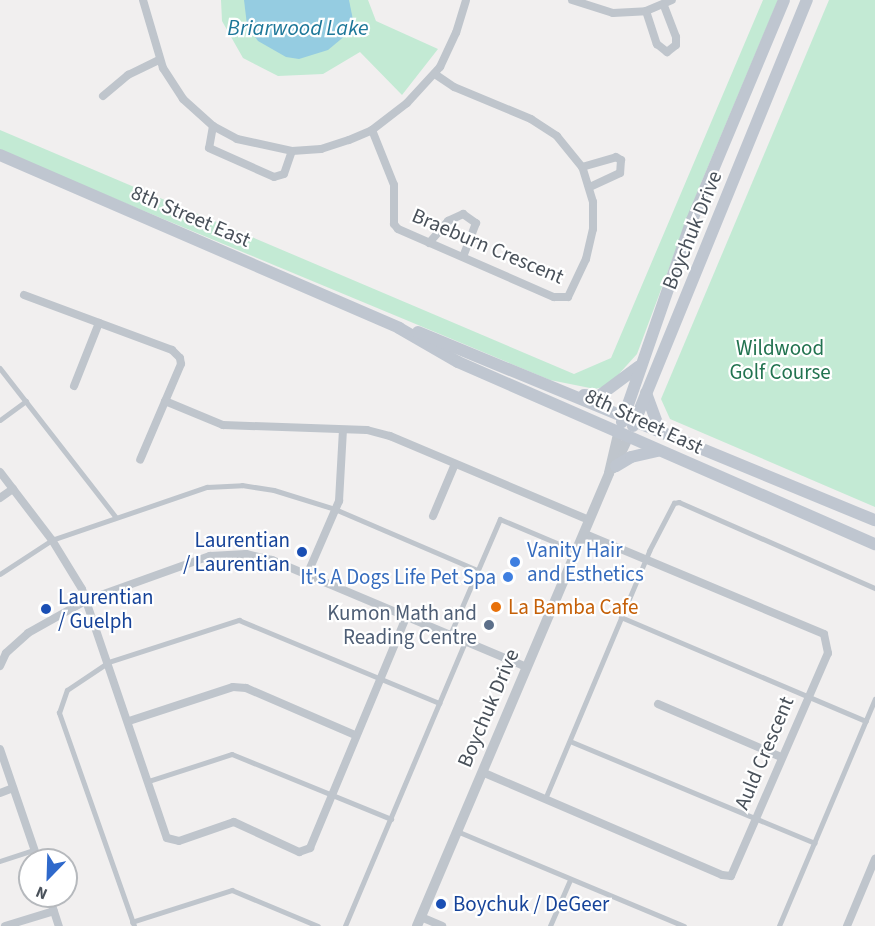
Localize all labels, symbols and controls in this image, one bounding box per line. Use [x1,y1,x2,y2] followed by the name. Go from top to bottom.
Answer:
[227,16,369,42] water label: Briarwood Lake
[657,167,727,293] street label: Boychuk Drive
[128,180,254,252] street label: 8th Street East
[408,203,568,289] street label: Braeburn Crescent
[729,335,831,385] park label: Wildwood Golf Course
[581,383,707,459] street label: 8th Street East
[183,527,290,577] place label: Laurentian / Laurentian
[527,537,644,587] place label: Vanity Hair and Esthetics
[295,545,309,559] marker: Laurentian / Laurentian
[508,555,522,569] marker: Vanity Hair and Esthetics
[300,564,496,590] place label: It's A Dogs Life Pet Spa
[501,570,515,584] marker: It's A Dogs Life Pet Spa
[58,584,154,634] place label: Laurentian / Guelph
[508,594,638,620] place label: La Bamba Cafe
[327,600,477,650] place label: Kumon Math and Reading Centre
[489,600,503,614] marker: La Bamba Cafe
[39,602,53,616] marker: Laurentian / Guelph
[482,618,496,632] marker: Kumon Math and Reading Centre
[452,645,524,771] street label: Boychuk Drive
[729,693,799,813] street label: Auld Crescent
[18,848,78,908] north arrow
[33,881,51,905] text: N
[453,891,609,917] place label: Boychuk / DeGeer
[434,897,448,911] marker: Boychuk / DeGeer

